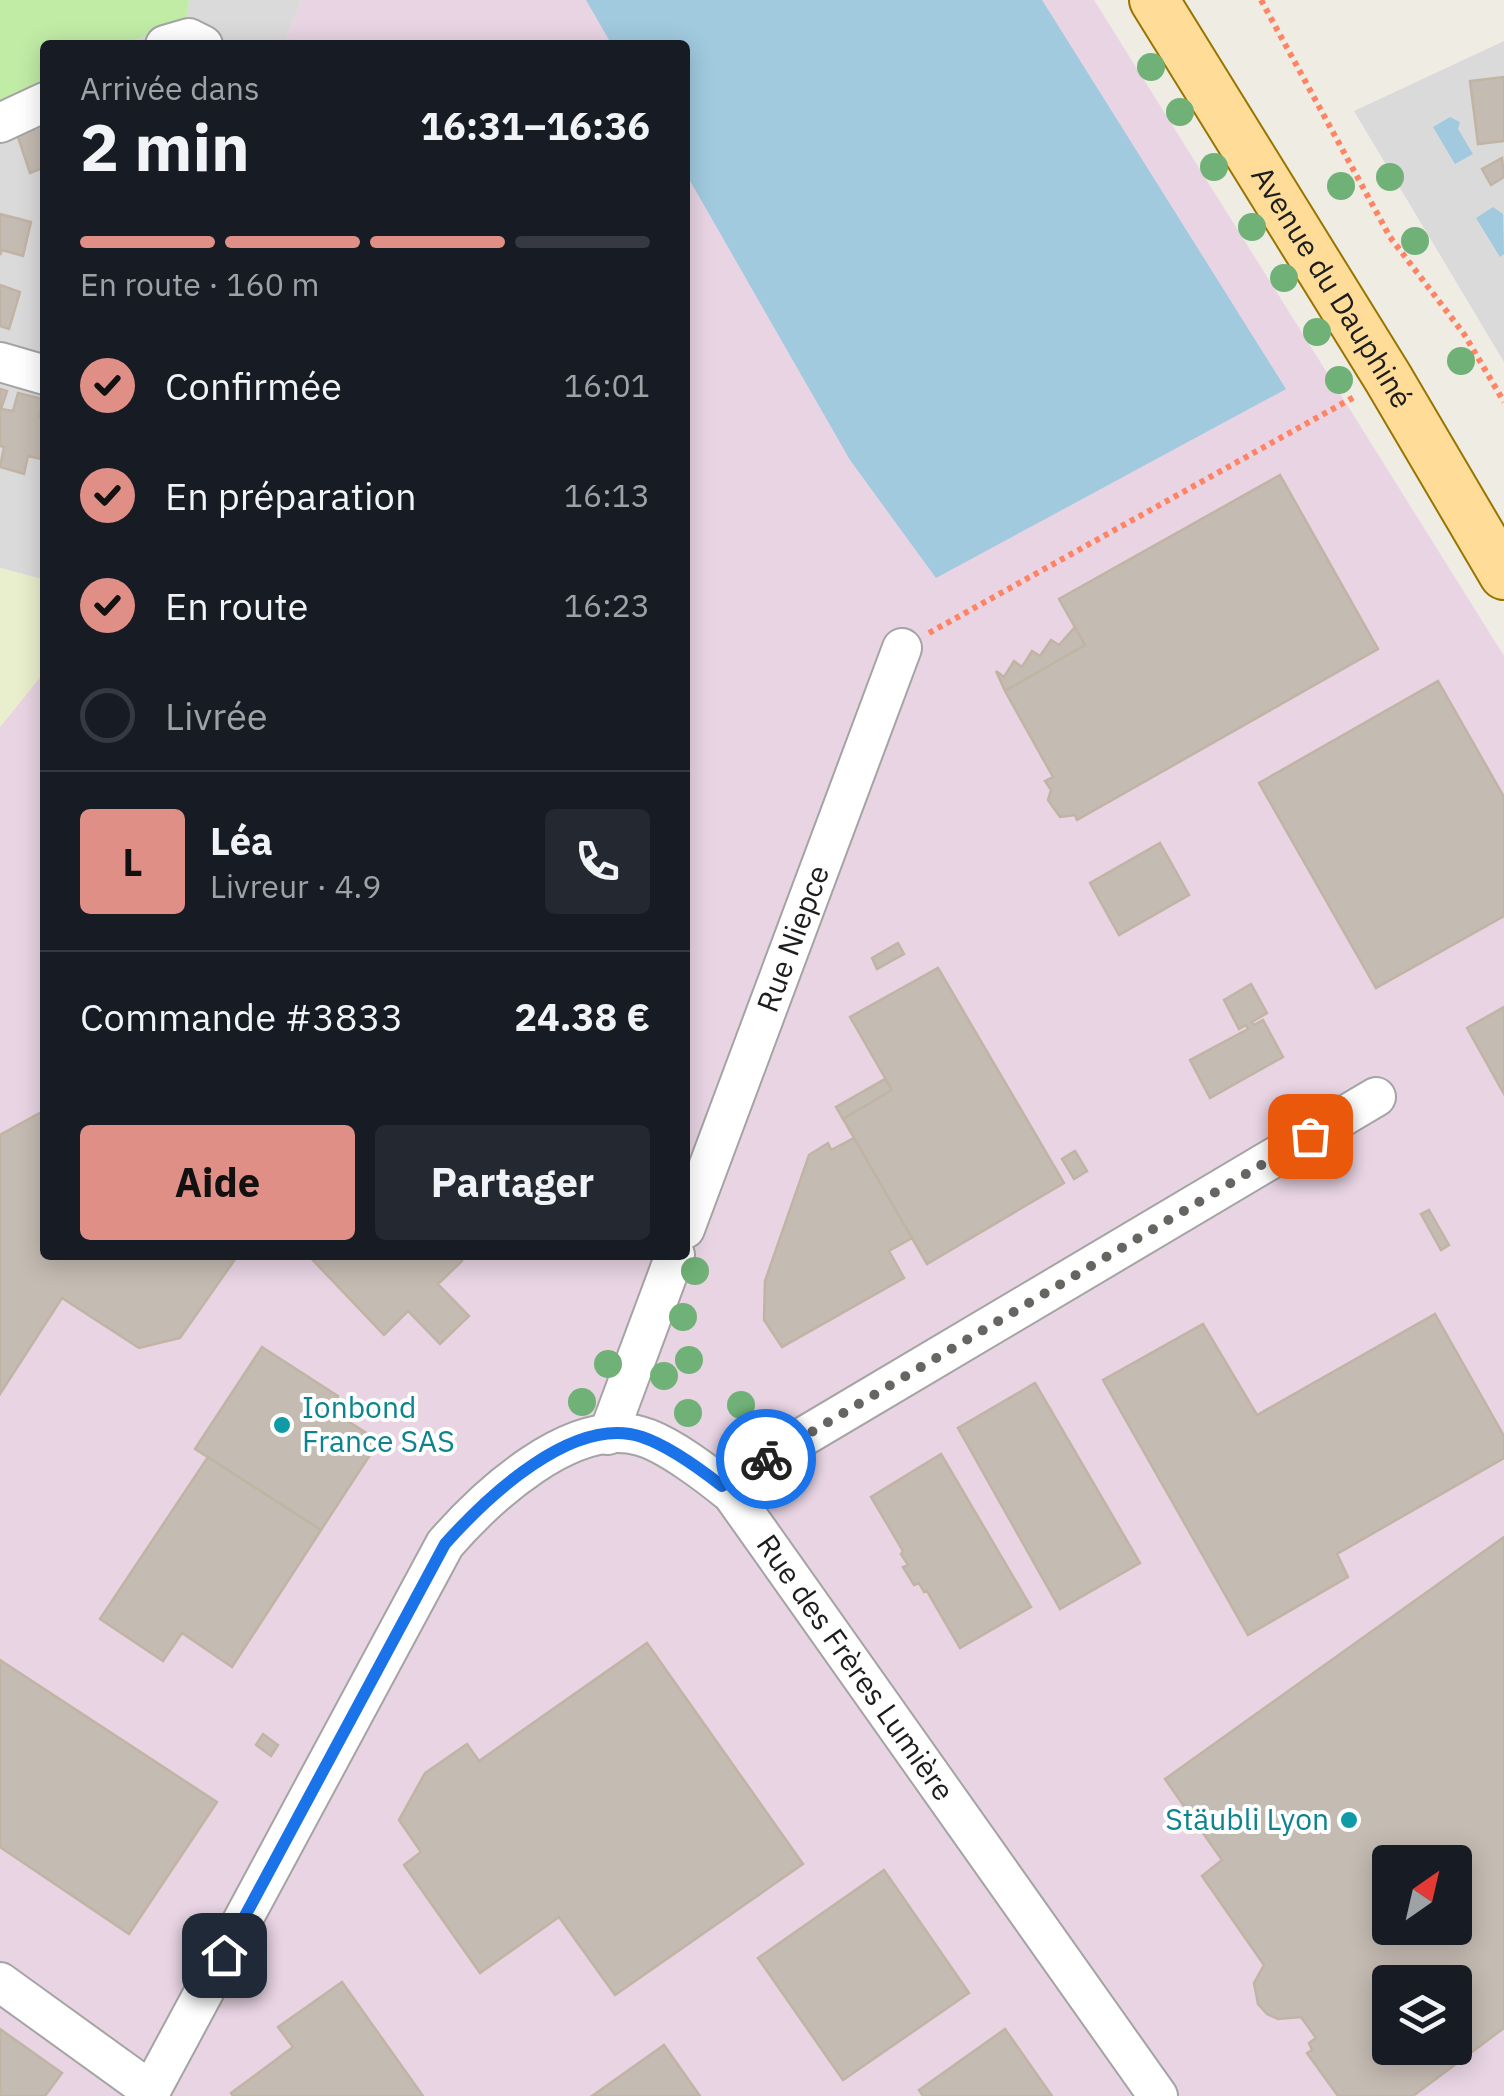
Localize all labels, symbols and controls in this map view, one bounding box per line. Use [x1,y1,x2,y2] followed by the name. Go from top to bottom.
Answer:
[80,67,260,109] text: Arrivée dans
[420,101,650,150] text: 16:31–16:36
[80,104,250,189] text: 2 min
[1244,158,1422,415] street label: Avenue du Dauphiné
[80,263,319,305] text: En route · 160 m
[80,358,135,413] icon: check
[165,361,342,410] text: Confirmée
[564,364,650,406] text: 16:01
[80,468,135,523] icon: check
[165,471,417,520] text: En préparation
[564,474,650,516] text: 16:13
[80,578,135,633] icon: check
[165,581,308,630] text: En route
[564,584,650,626] text: 16:23
[165,691,268,740] text: Livrée
[545,809,650,914] button: phone
[210,816,273,865] text: Léa
[122,837,143,886] text: L
[747,859,837,1017] street label: Rue Niepce
[210,865,382,907] text: Livreur · 4.9
[80,992,403,1041] text: Commande #3833
[514,992,650,1041] text: 24.38 €
[1268,1094,1353,1179] pin
[1283,1109,1338,1164] icon: bag
[80,1125,355,1240] button: Aide
[375,1125,650,1240] button: Partager
[302,1387,455,1460] place label: Ionbond France SAS
[716,1409,816,1509] courier
[271,1414,293,1436] marker: Ionbond France SAS
[739,1432,794,1487] icon: bike
[749,1526,964,1808] street label: Rue des Frères Lumière
[1165,1799,1329,1838] place label: Stäubli Lyon
[1338,1809,1360,1831] marker: Stäubli Lyon
[1372,1845,1472,1945] north arrow
[1372,1845,1472,2065] map controls
[182,1913,267,1998] pin
[197,1928,252,1983] icon: home
[1372,1965,1472,2065] button: layers

